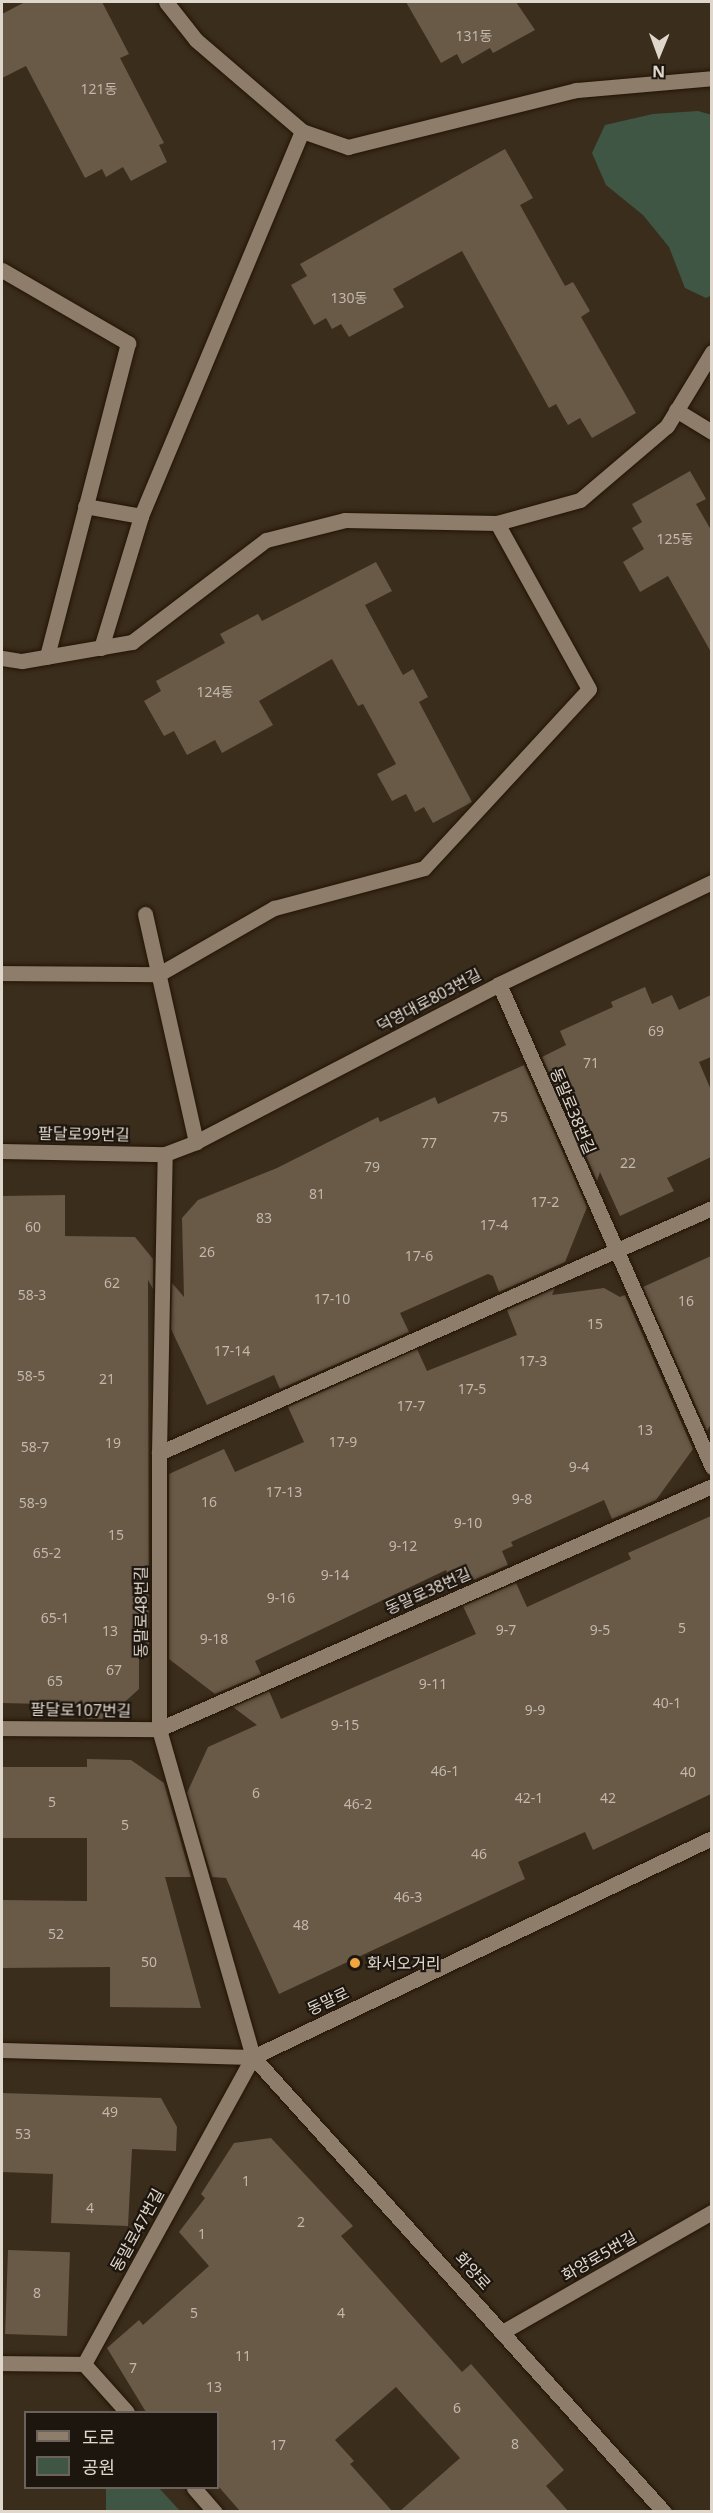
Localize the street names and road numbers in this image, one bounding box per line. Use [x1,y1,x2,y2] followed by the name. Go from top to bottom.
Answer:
[373,964,485,1036] street label: 덕영대로803번길
[546,1065,600,1157] street label: 동말로38번길
[38,1124,130,1144] street label: 팔달로99번길
[382,1564,474,1618] street label: 동말로38번길
[131,1566,151,1658] street label: 동말로48번길
[30,1700,132,1720] street label: 팔달로107번길
[304,1983,352,2019] street label: 동말로
[106,2185,168,2275] street label: 동말로47번길
[558,2227,640,2285] street label: 화양로5번길
[451,2248,495,2294] street label: 화양로

